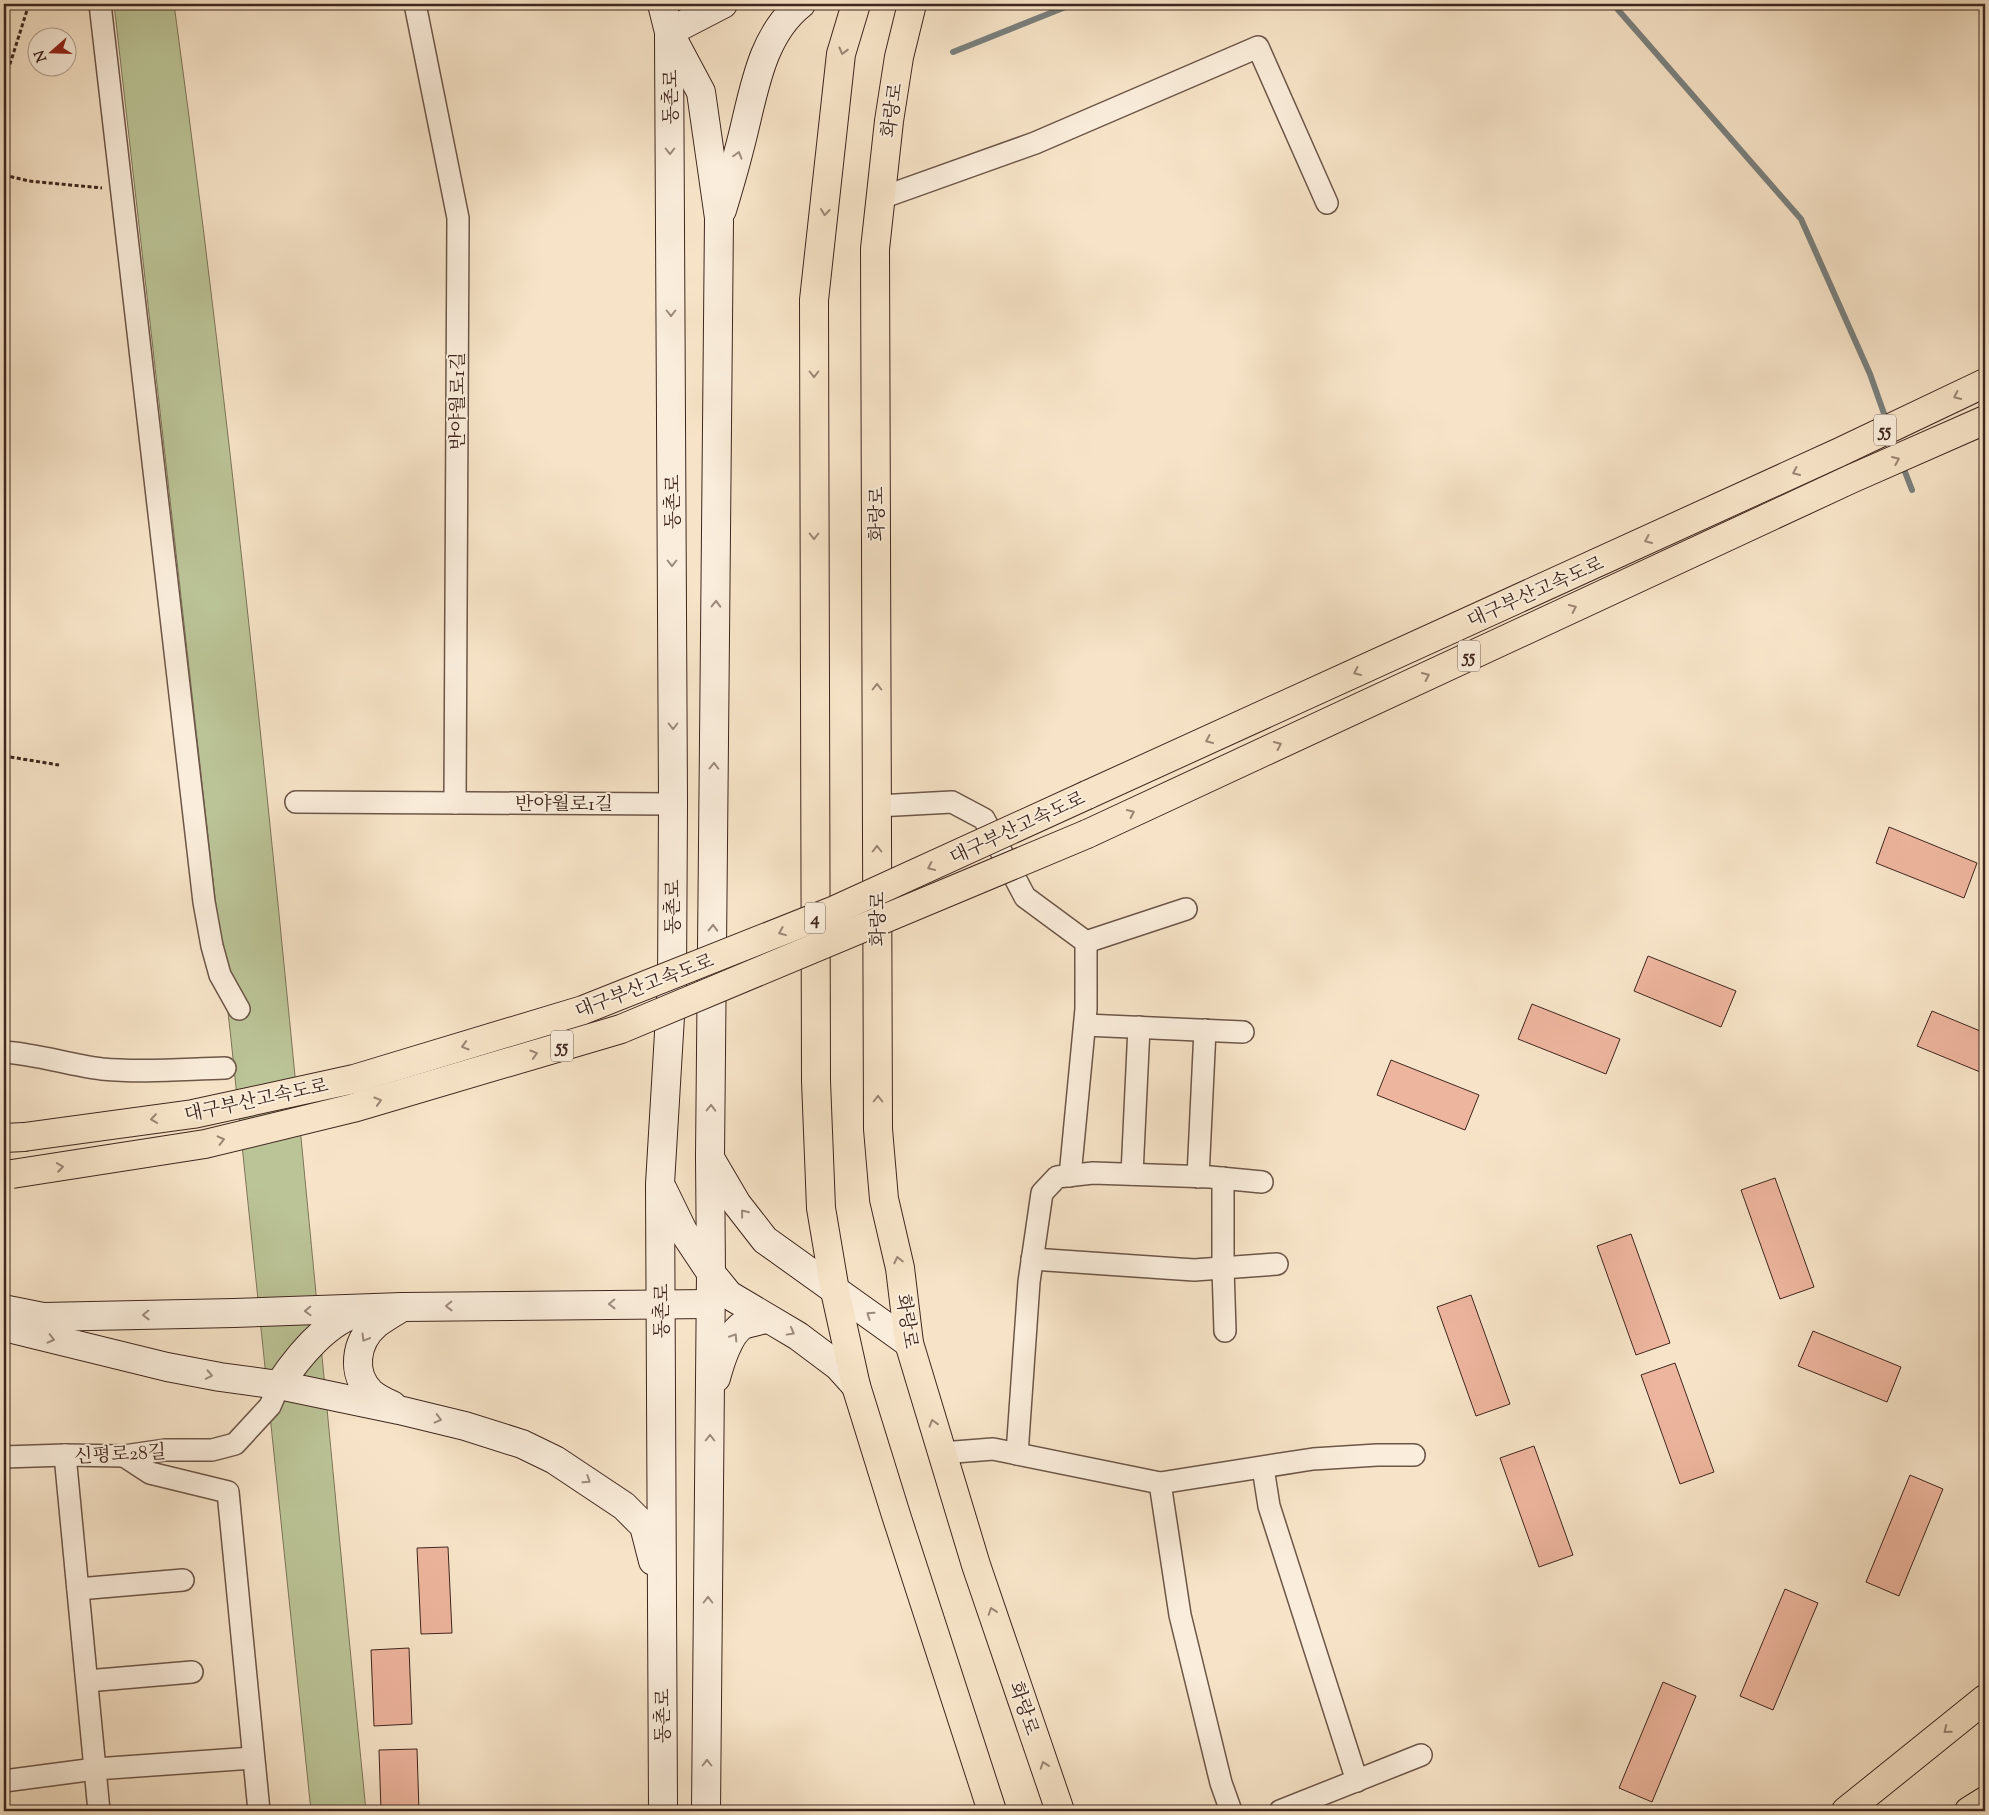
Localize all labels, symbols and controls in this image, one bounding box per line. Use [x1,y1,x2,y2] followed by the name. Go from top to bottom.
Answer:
[28,28,78,78] north arrow
[838,46,849,55] one-way arrow
[30,47,53,64] text: N
[659,69,686,125] street label: 동촌로
[876,81,911,139] street label: 화랑로
[665,147,675,155] one-way arrow
[732,150,743,159] one-way arrow
[819,208,830,216] one-way arrow
[666,310,676,317] one-way arrow
[446,352,473,450] street label: 반야월로1길
[809,370,819,378] one-way arrow
[1953,390,1962,400] one-way arrow
[1874,414,1896,446] road number: 55
[1891,455,1900,466] one-way arrow
[1792,466,1801,477] one-way arrow
[661,474,688,530] street label: 동촌로
[865,486,892,542] street label: 화랑로
[809,532,819,540] one-way arrow
[1644,533,1653,544] one-way arrow
[1463,551,1609,635] street label: 대구부산고속도로
[667,560,677,567] one-way arrow
[711,599,721,607] one-way arrow
[1568,604,1577,614] one-way arrow
[1458,640,1480,671] road number: 55
[1353,666,1362,677] one-way arrow
[1421,672,1430,683] one-way arrow
[872,683,882,690] one-way arrow
[667,722,678,730] one-way arrow
[1205,733,1214,744] one-way arrow
[1273,741,1282,751] one-way arrow
[709,762,720,770] one-way arrow
[946,786,1090,873] street label: 대구부산고속도로
[515,792,613,819] street label: 반야월로1길
[1126,809,1135,819] one-way arrow
[872,845,882,853] one-way arrow
[927,860,936,871] one-way arrow
[661,879,688,935] street label: 동촌로
[866,891,893,947] street label: 화랑로
[805,902,825,934] road number: 4
[707,924,718,932] one-way arrow
[778,925,787,936] one-way arrow
[572,948,718,1026] street label: 대구부산고속도로
[551,1030,573,1062] road number: 55
[461,1040,469,1050] one-way arrow
[529,1050,537,1060] one-way arrow
[182,1073,331,1130] street label: 대구부산고속도로
[873,1095,883,1103] one-way arrow
[373,1096,382,1106] one-way arrow
[705,1104,716,1112] one-way arrow
[149,1114,158,1124] one-way arrow
[216,1135,225,1146] one-way arrow
[56,1162,65,1172] one-way arrow
[742,1210,750,1219] one-way arrow
[893,1255,904,1264] one-way arrow
[650,1283,677,1339] street label: 동촌로
[888,1292,923,1351] street label: 화랑로
[608,1299,616,1310] one-way arrow
[445,1301,453,1311] one-way arrow
[304,1305,312,1316] one-way arrow
[142,1310,150,1320] one-way arrow
[866,1312,875,1321] one-way arrow
[786,1326,795,1336] one-way arrow
[47,1333,56,1344] one-way arrow
[362,1333,372,1342] one-way arrow
[727,1334,737,1343] one-way arrow
[205,1370,214,1380] one-way arrow
[433,1413,442,1424] one-way arrow
[929,1419,939,1427] one-way arrow
[705,1433,715,1441] one-way arrow
[74,1440,167,1471] street label: 신평로28길
[581,1474,591,1483] one-way arrow
[703,1596,713,1604] one-way arrow
[988,1608,998,1616] one-way arrow
[1001,1678,1044,1739] street label: 화랑로
[651,1688,678,1744] street label: 동촌로
[1944,1724,1953,1733] one-way arrow
[702,1758,712,1766] one-way arrow
[1040,1761,1050,1770] one-way arrow

